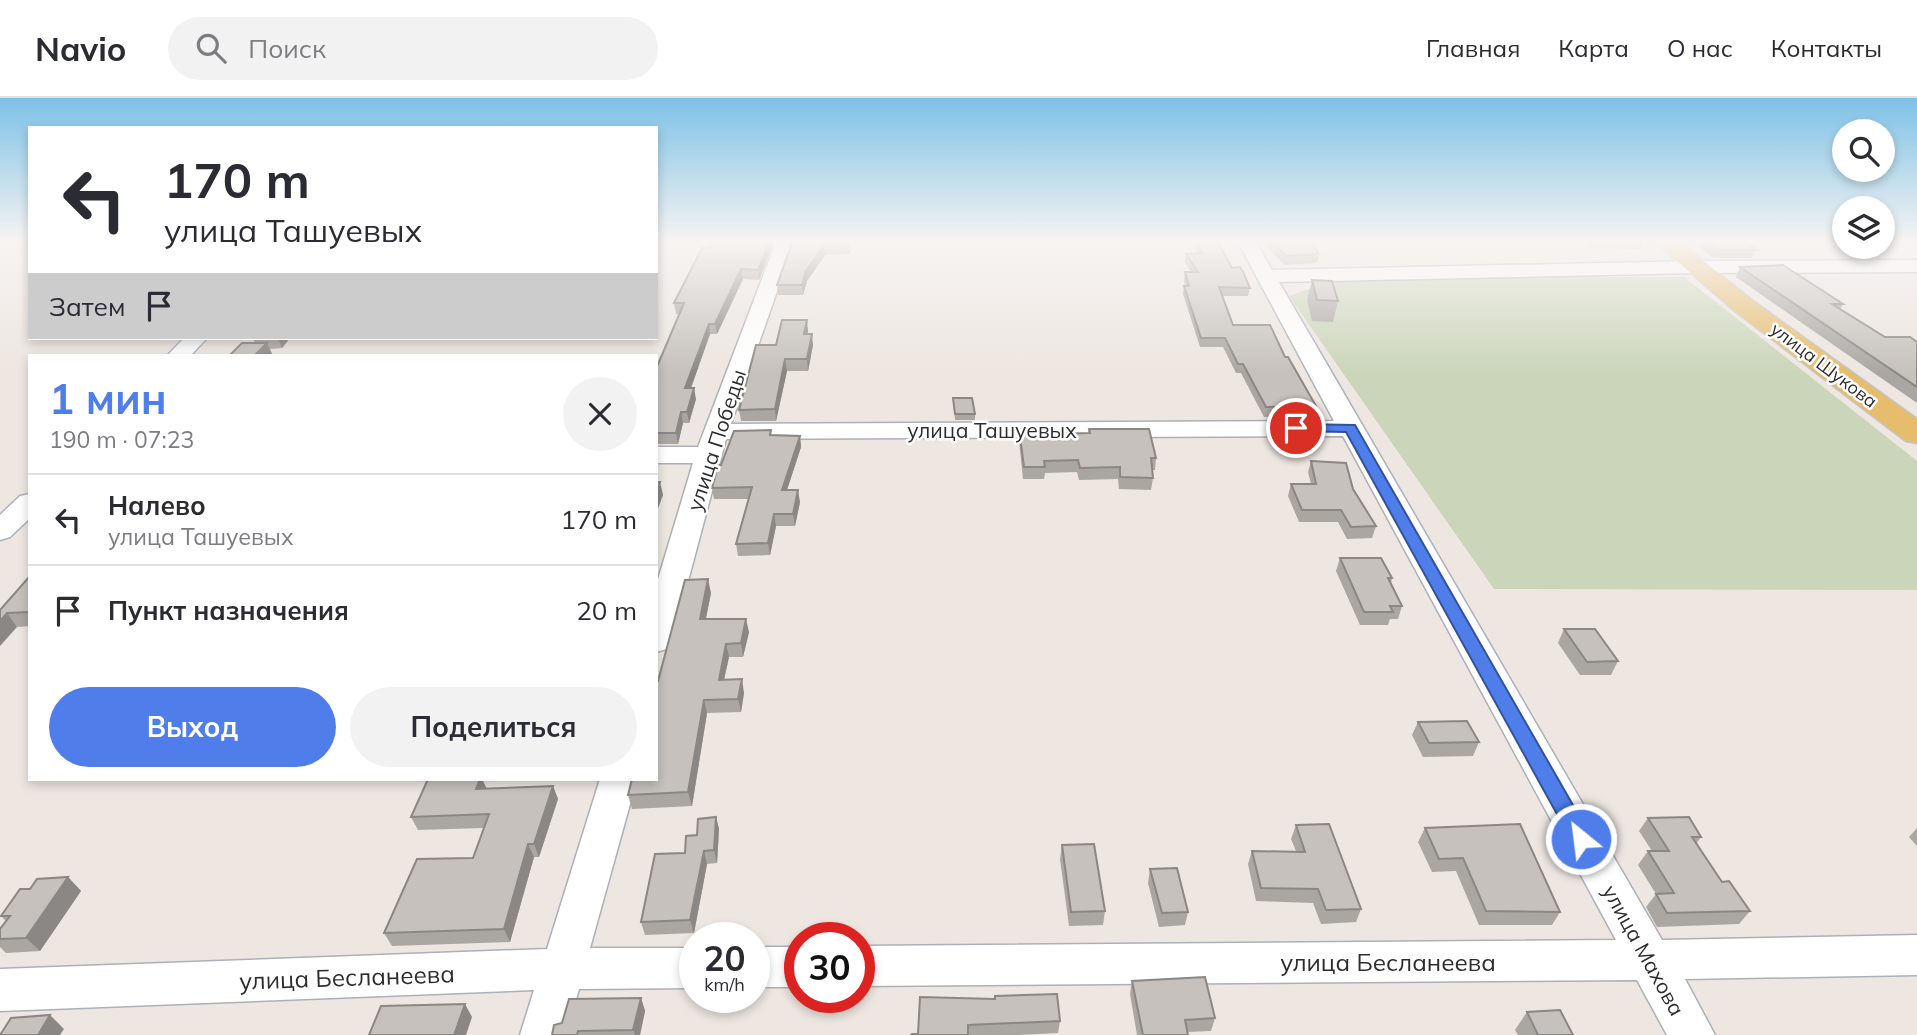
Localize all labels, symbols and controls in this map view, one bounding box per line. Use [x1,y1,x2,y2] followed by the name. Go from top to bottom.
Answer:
[168,17,658,80] search box
[35,28,126,69] text: Navio
[192,29,230,67] icon: search
[248,32,326,65] text: Поиск
[1426,33,1520,63] text: Главная
[1558,33,1629,63] text: Карта
[1667,33,1733,63] text: О нас
[1771,33,1882,63] text: Контакты
[1832,119,1895,259] map controls
[1832,119,1895,182] button: search
[164,149,310,210] text: 170 m
[49,154,140,245] icon: left
[1832,196,1895,259] button: layers
[164,210,422,250] text: улица Ташуевых
[140,287,178,325] icon: arrive
[49,290,126,323] text: Затем
[1766,317,1882,413] street label: улица Шукова
[681,366,751,514] street label: улица Победы
[49,372,167,425] text: 1 мин
[563,377,637,451] button: close
[1266,398,1326,458] pin
[1277,409,1315,447] icon: arrive
[907,417,1077,443] street label: улица Ташуевых
[49,425,194,454] text: 190 m · 07:23
[108,489,206,522] text: Налево
[49,501,87,539] icon: left
[561,503,637,536] text: 170 m
[108,522,293,551] text: улица Ташуевых
[49,592,87,630] icon: arrive
[108,594,349,627] text: Пункт назначения
[576,594,637,627] text: 20 m
[49,687,336,767] button: Выход
[350,687,637,767] button: Поделиться
[1544,802,1618,876] position arrow
[1597,880,1691,1020] street label: улица Махова
[784,922,875,1013] speed limit sign: 30
[703,936,746,980] text: 20
[1280,947,1496,977] street label: улица Бесланеева
[239,958,455,996] street label: улица Бесланеева
[704,973,745,996] text: km/h

